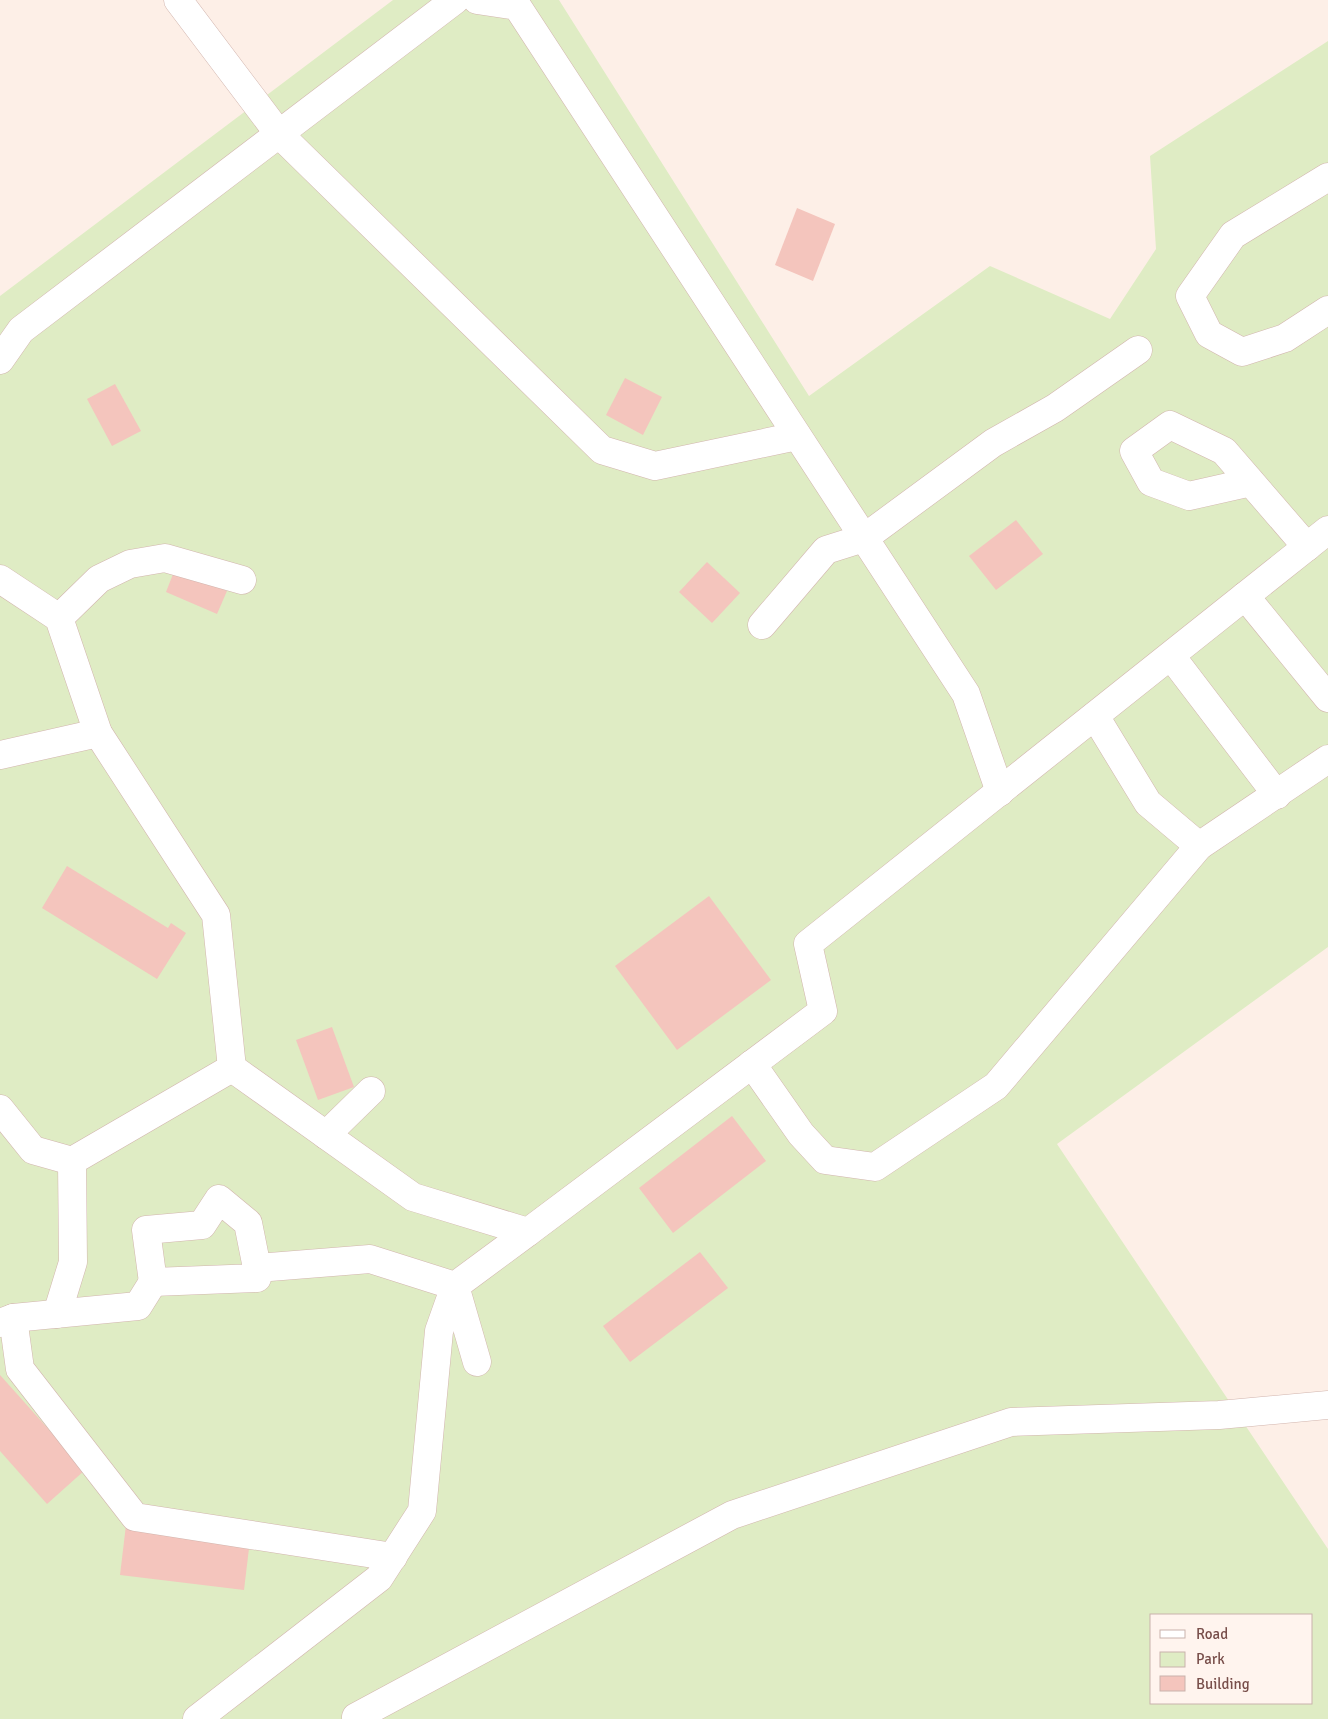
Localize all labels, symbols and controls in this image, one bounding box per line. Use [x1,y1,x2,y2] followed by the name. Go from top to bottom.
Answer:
[1150,1614,1313,1704] legend
[1196,1625,1228,1643] text: Road
[1196,1650,1225,1668] text: Park
[1196,1675,1250,1693] text: Building

